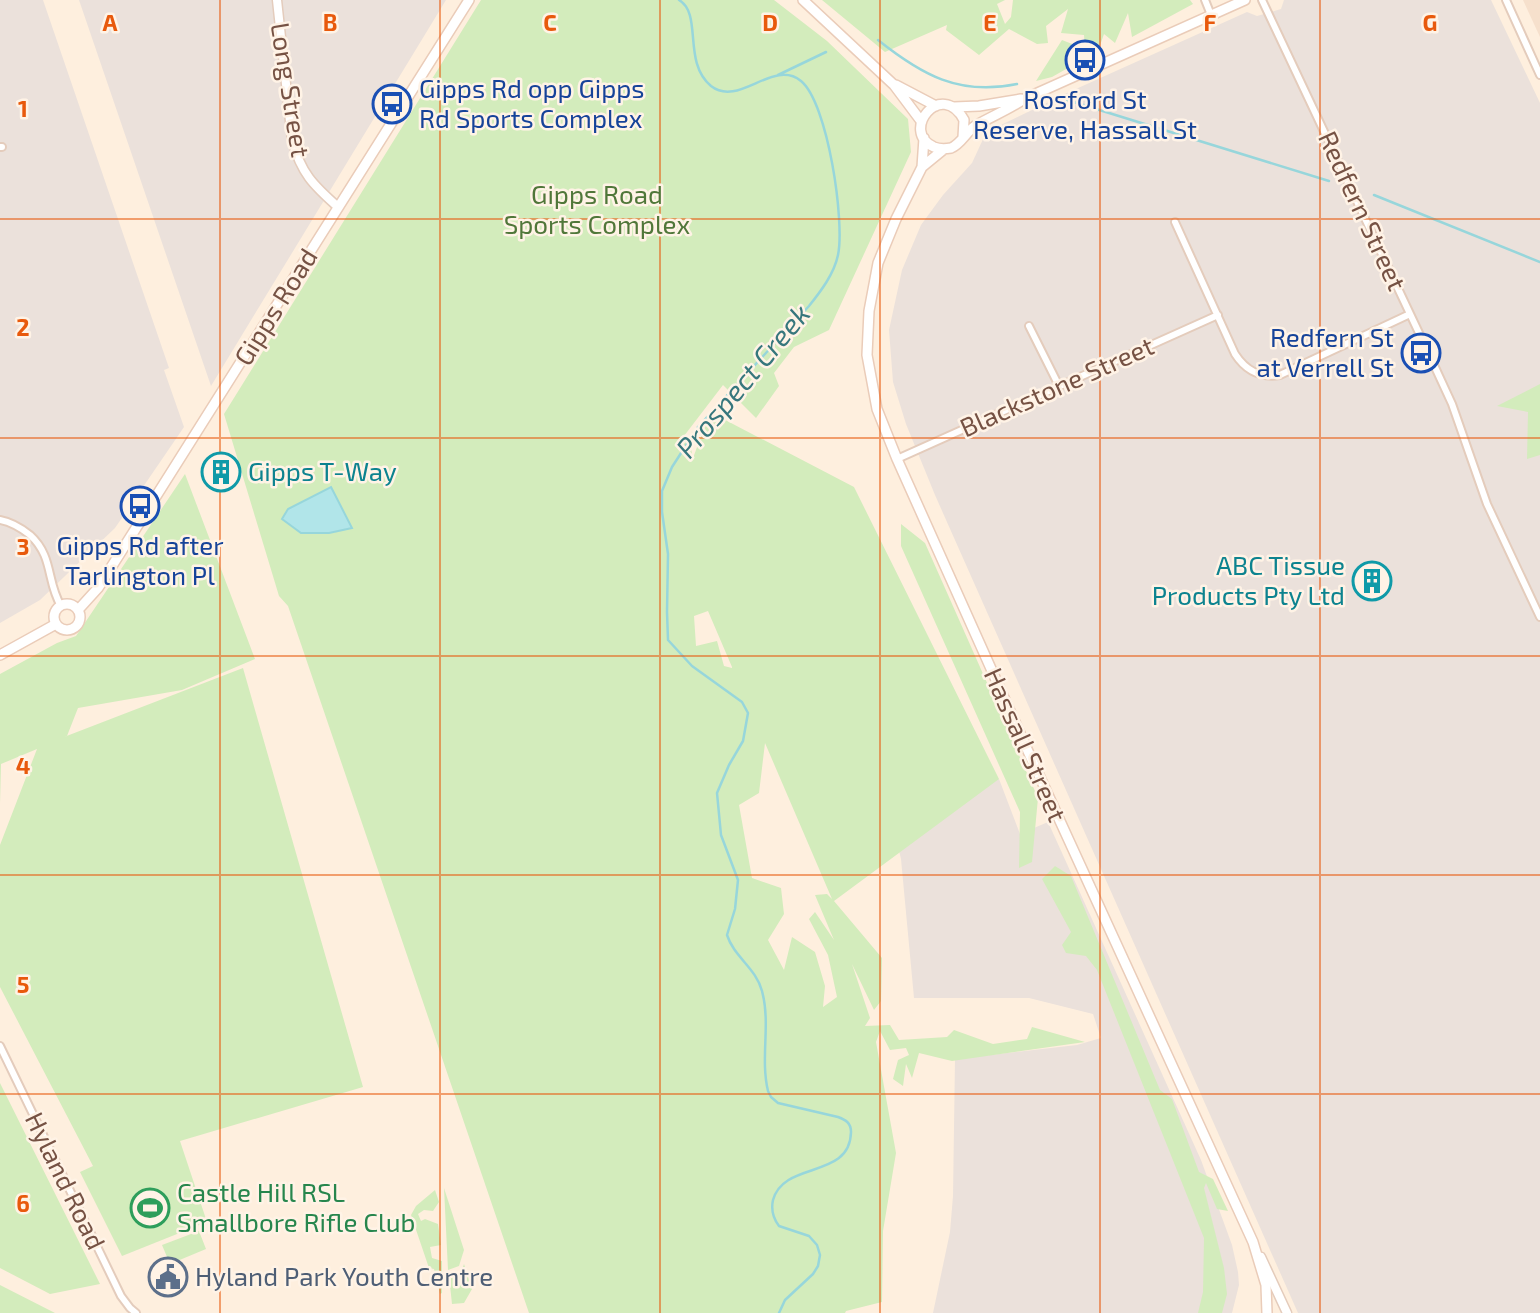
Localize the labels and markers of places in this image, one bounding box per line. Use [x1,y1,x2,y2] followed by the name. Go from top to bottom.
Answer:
[1064,39,1106,81] bus stop icon: Rosford St Reserve, Hassall St
[419,72,645,133] place label: Gipps Rd opp Gipps Rd Sports Complex
[371,83,413,125] bus stop icon: Gipps Rd opp Gipps Rd Sports Complex
[973,83,1197,144] place label: Rosford St Reserve, Hassall St
[1256,321,1394,382] place label: Redfern St at Verrell St
[1400,332,1442,374] bus stop icon: Redfern St at Verrell St
[200,451,242,493] building icon: Gipps T-Way
[248,455,397,486] place label: Gipps T-Way
[119,485,161,527] bus stop icon: Gipps Rd after Tarlington Pl
[56,529,224,590] place label: Gipps Rd after Tarlington Pl
[1152,549,1345,610] place label: ABC Tissue Products Pty Ltd
[1351,560,1393,602] building icon: ABC Tissue Products Pty Ltd
[177,1176,415,1237] place label: Castle Hill RSL Smallbore Rifle Club
[129,1187,171,1229] sports icon: Castle Hill RSL Smallbore Rifle Club
[147,1256,189,1298] public building icon: Hyland Park Youth Centre
[195,1260,493,1291] place label: Hyland Park Youth Centre

